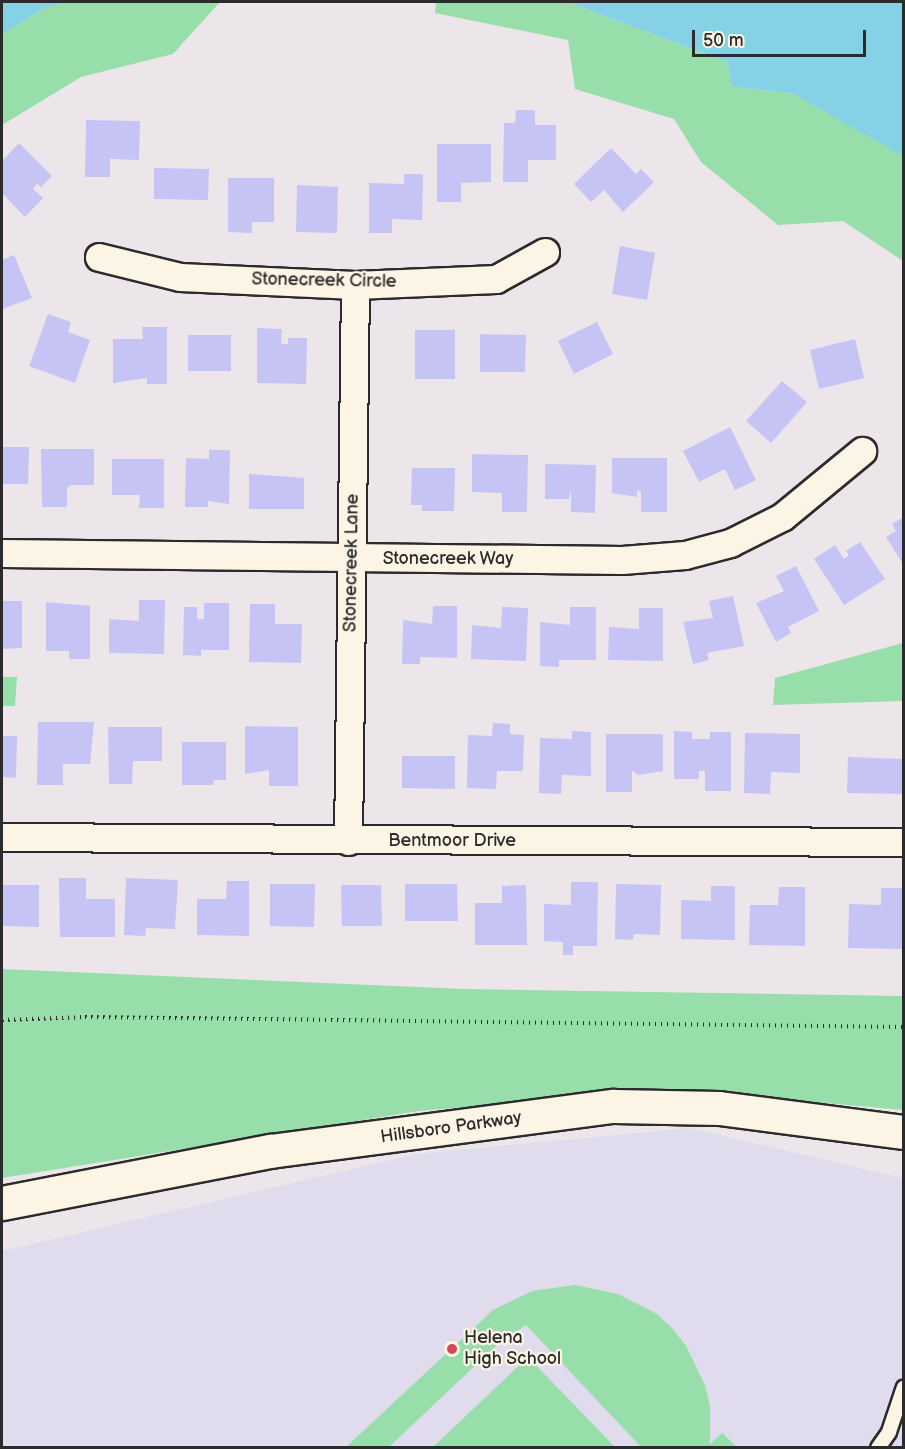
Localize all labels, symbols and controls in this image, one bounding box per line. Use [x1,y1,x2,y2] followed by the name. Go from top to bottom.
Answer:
[695,18,869,56] scale bar
[703,30,744,51] text: 50 m
[251,269,397,293] street label: Stonecreek Circle
[340,494,364,632] street label: Stonecreek Lane
[382,548,514,570] street label: Stonecreek Way
[388,830,516,852] street label: Bentmoor Drive
[379,1107,523,1149] street label: Hillsboro Parkway
[464,1328,561,1370] place label: Helena High School
[445,1342,459,1356] marker: Helena High School

